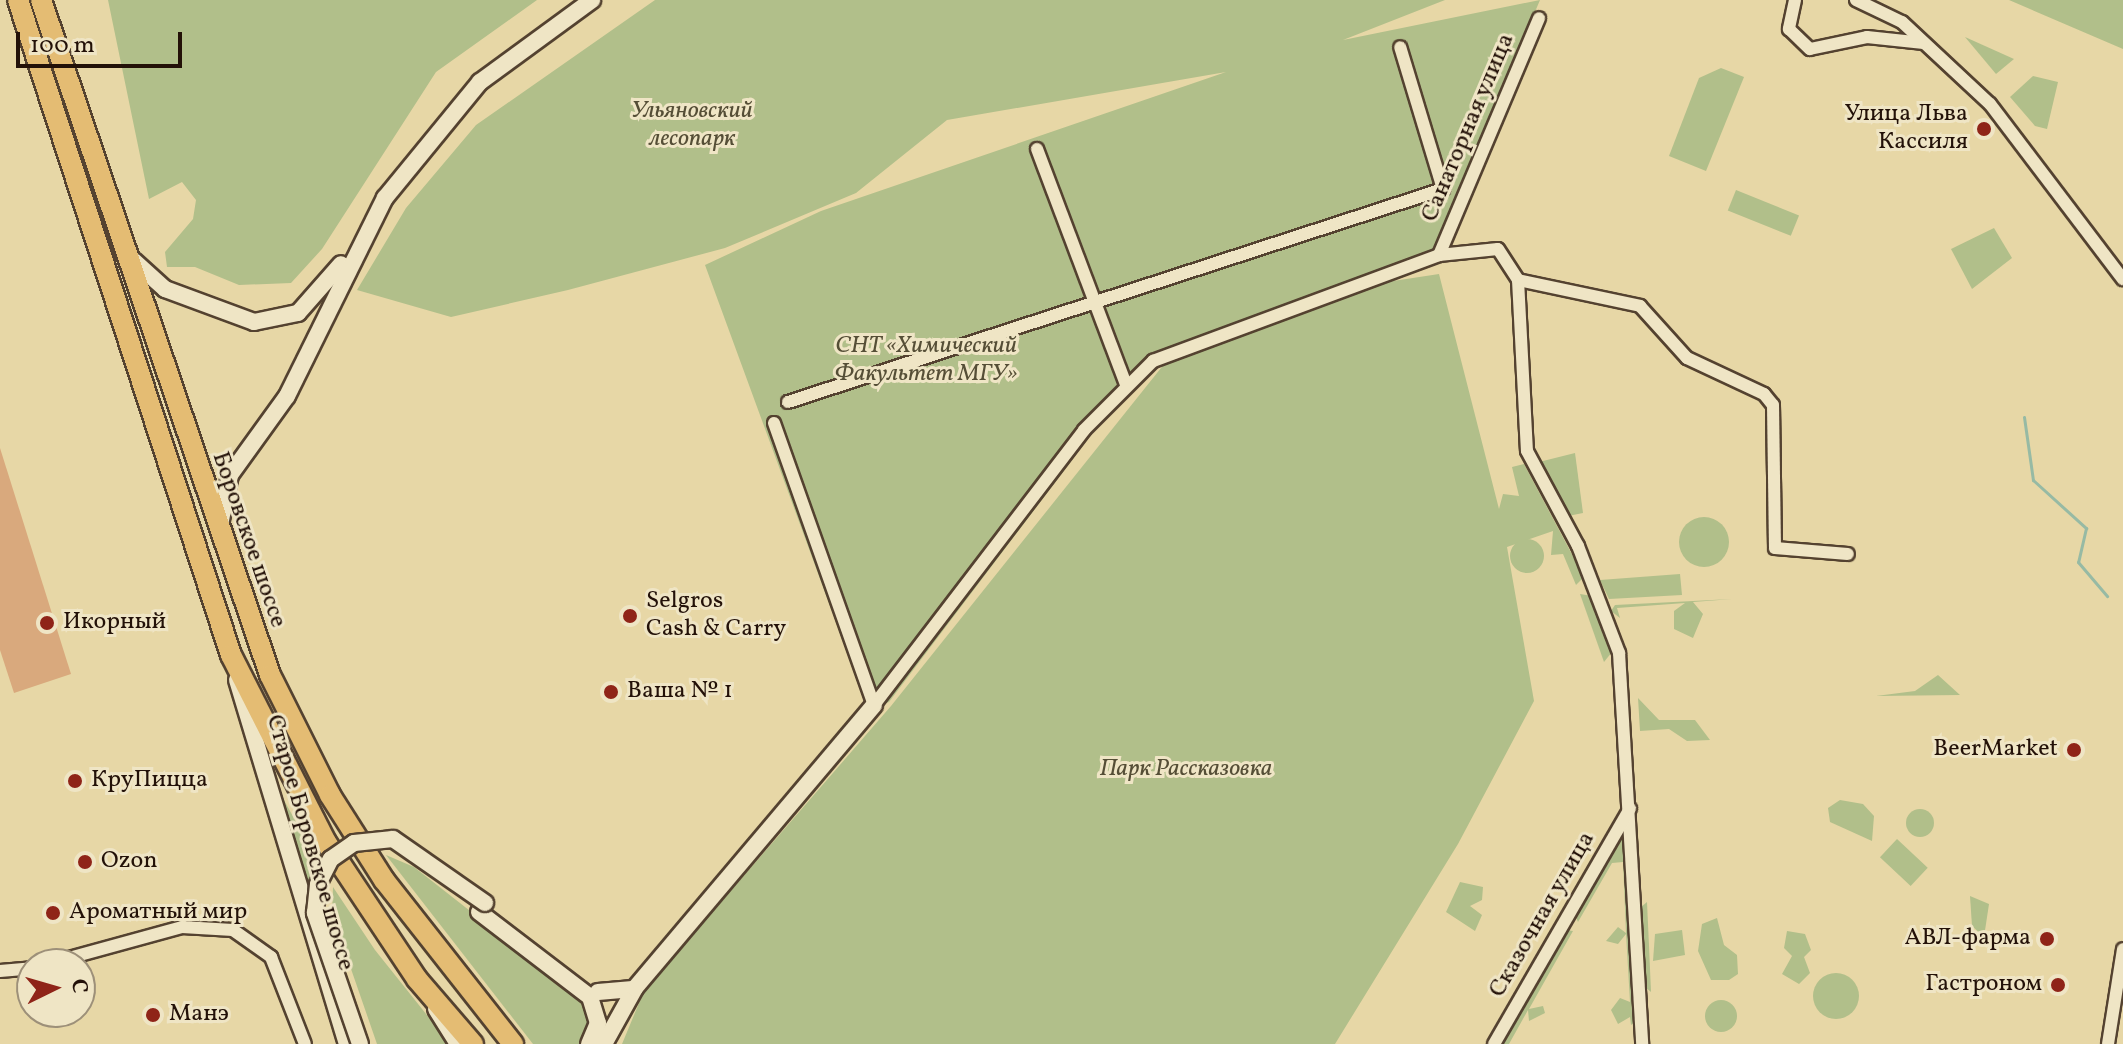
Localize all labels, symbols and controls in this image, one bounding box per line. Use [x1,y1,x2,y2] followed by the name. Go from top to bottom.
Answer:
[20,16,186,66] scale bar
[30,29,95,63] text: 100 m
[1416,29,1522,227] street label: Санаторная улица
[631,98,753,154] park label: Ульяновский лесопарк
[1844,101,1968,157] place label: Улица Льва Кассиля
[1975,120,1993,138] marker: Улица Льва Кассиля
[834,333,1018,389] park label: СНТ «Химический Факультет МГУ»
[204,448,292,632] street label: Боровское шоссе
[646,588,786,644] place label: Selgros Cash & Carry
[621,607,639,625] marker: Selgros Cash & Carry
[63,609,166,637] place label: Икорный
[38,614,56,632] marker: Икорный
[627,678,733,706] place label: Ваша № 1
[602,683,620,701] marker: Ваша № 1
[259,712,359,974] street label: Старое Боровское шоссе
[1933,736,2058,764] place label: BeerMarket
[2065,741,2083,759] marker: BeerMarket
[1100,756,1272,784] park label: Парк Рассказовка
[91,767,208,795] place label: КруПицца
[66,772,84,790] marker: КруПицца
[1484,827,1602,1003] street label: Сказочная улица
[101,848,158,876] place label: Ozon
[76,853,94,871] marker: Ozon
[69,899,247,927] place label: Ароматный мир
[44,904,62,922] marker: Ароматный мир
[1905,925,2031,953] place label: АВЛ-фарма
[2038,930,2056,948] marker: АВЛ-фарма
[16,948,96,1028] north arrow
[1925,971,2042,999] place label: Гастроном
[2049,976,2067,994] marker: Гастроном
[62,978,94,994] text: С
[169,1001,229,1029] place label: Манэ
[144,1006,162,1024] marker: Манэ

